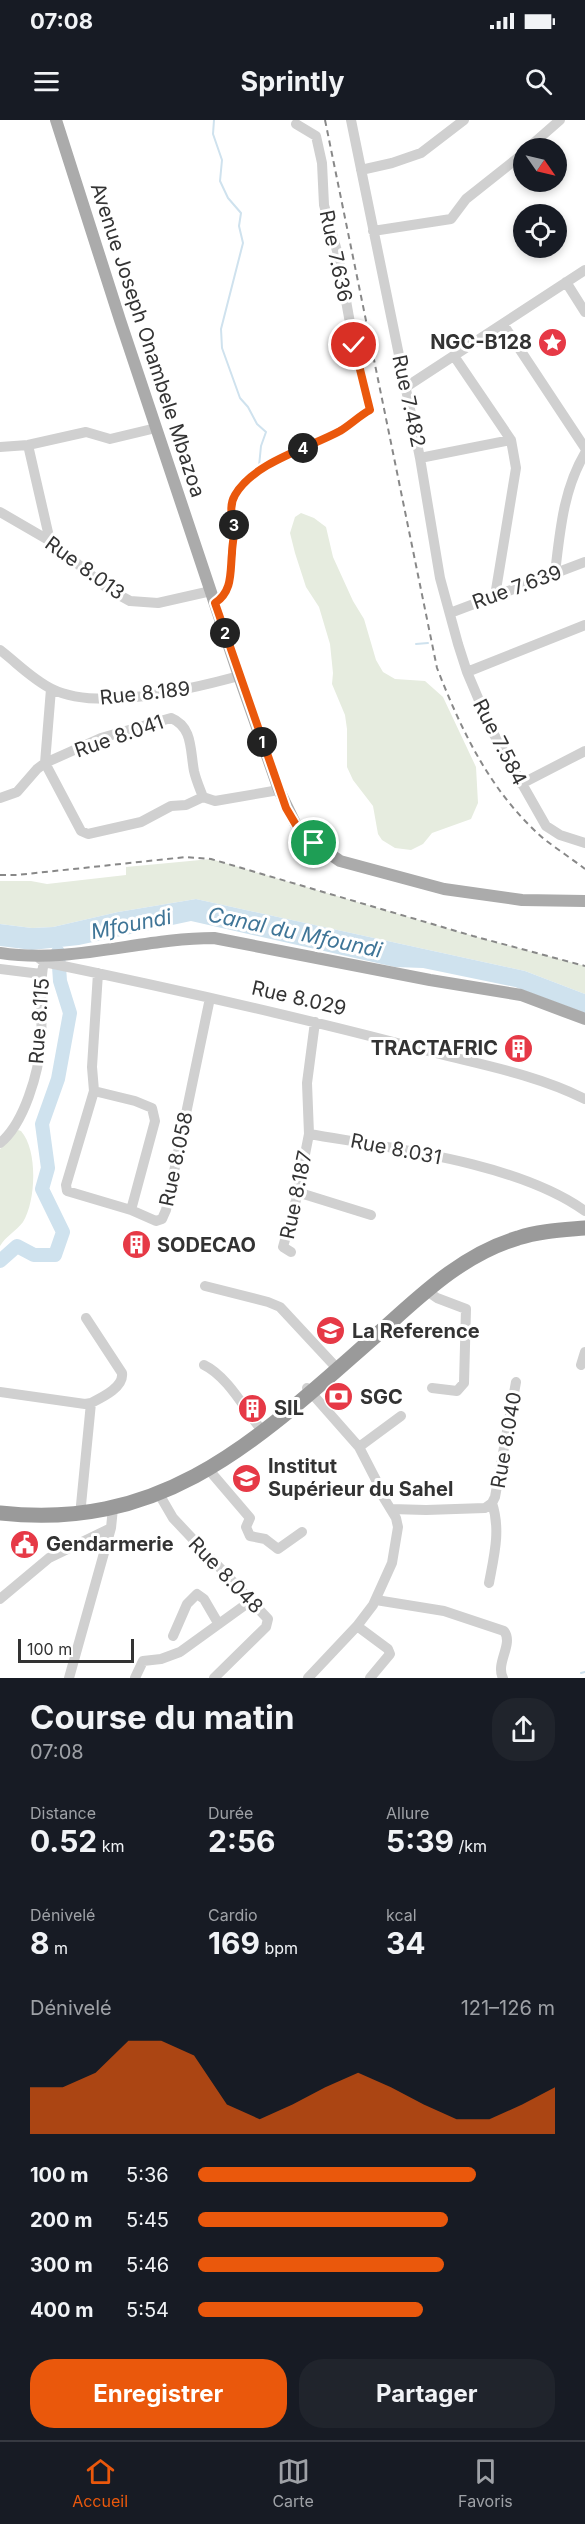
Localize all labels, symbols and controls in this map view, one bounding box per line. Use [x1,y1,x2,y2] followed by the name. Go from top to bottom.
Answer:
[30,8,93,34] text: 07:08
[30,65,63,98] icon: menu
[241,65,344,98] text: Sprintly
[522,65,555,98] icon: search
[513,138,567,192] north arrow
[513,138,567,258] map controls
[86,180,210,500] street label: Avenue Joseph Onambele Mbazoa
[513,204,567,258] button: locate
[315,208,357,304] street label: Rue 7.636
[328,319,379,370] pin
[537,326,569,358] place icon: NGC-B128
[337,328,370,361] icon: check
[430,330,532,354] place label: NGC-B128
[387,353,431,449] street label: Rue 7.482
[288,433,318,463] pin: 4
[298,438,308,458] text: 4
[219,510,249,540] pin: 3
[229,515,239,535] text: 3
[41,531,129,605] street label: Rue 8.013
[469,560,565,614] street label: Rue 7.639
[210,618,240,648] pin: 2
[220,623,230,643] text: 2
[99,676,191,710] street label: Rue 8.189
[468,695,532,789] street label: Rue 7.584
[71,710,167,762] street label: Rue 8.041
[247,727,277,757] pin: 1
[259,732,265,752] text: 1
[288,817,339,868] pin
[297,826,330,859] icon: arrive
[206,901,385,963] water label: Canal du Mfoundi
[89,904,174,944] water label: Mfoundi
[249,975,349,1021] street label: Rue 8.029
[24,977,54,1065] street label: Rue 8.115
[503,1032,535,1064] building icon: TRACTAFRIC
[371,1036,498,1060] place label: TRACTAFRIC
[154,1109,198,1209] street label: Rue 8.058
[348,1128,444,1170] street label: Rue 8.031
[275,1149,317,1241] street label: Rue 8.187
[120,1229,152,1261] building icon: SODECAO
[157,1233,256,1257] place label: SODECAO
[315,1315,347,1347] school or university icon: La Reference
[352,1319,480,1343] place label: La Reference
[323,1381,355,1413] bank icon: SGC
[360,1385,403,1409] place label: SGC
[486,1390,526,1490] street label: Rue 8.040
[237,1392,269,1424] building icon: SIL
[274,1396,304,1420] place label: SIL
[268,1454,453,1501] place label: Institut Supérieur du Sahel
[231,1462,263,1494] school or university icon: Institut Supérieur du Sahel
[9,1528,41,1560] public building icon: Gendarmerie
[46,1532,174,1556] place label: Gendarmerie
[184,1532,268,1618] street label: Rue 8.048
[18,1636,134,1664] scale bar
[27,1639,72,1659] text: 100 m
[30,1697,295,1737] text: Course du matin
[492,1698,555,1761] button: share
[30,1740,84,1764] text: 07:08
[30,1803,96,1823] text: Distance
[208,1803,253,1823] text: Durée
[386,1803,429,1823] text: Allure
[30,1823,97,1859] text: 0.52
[208,1823,276,1859] text: 2:56
[386,1823,454,1859] text: 5:39
[97,1836,125,1856] text: km
[454,1836,487,1856] text: /km
[30,1905,95,1925] text: Dénivelé
[208,1905,258,1925] text: Cardio
[386,1905,417,1925] text: kcal
[30,1925,50,1961] text: 8
[208,1925,260,1961] text: 169
[386,1925,426,1961] text: 34
[50,1938,68,1958] text: m
[260,1938,298,1958] text: bpm
[30,1996,112,2020] text: Dénivelé
[461,1996,555,2020] text: 121–126 m
[30,2163,89,2187] text: 100 m
[126,2163,169,2187] text: 5:36
[30,2208,93,2232] text: 200 m
[126,2208,169,2232] text: 5:45
[30,2253,93,2277] text: 300 m
[126,2253,169,2277] text: 5:46
[30,2298,94,2322] text: 400 m
[126,2298,169,2322] text: 5:54
[30,2359,287,2428] button: Enregistrer
[299,2359,555,2428] button: Partager
[72,2455,128,2511] tab: Accueil
[272,2455,314,2511] tab: Carte
[458,2455,513,2511] tab: Favoris

